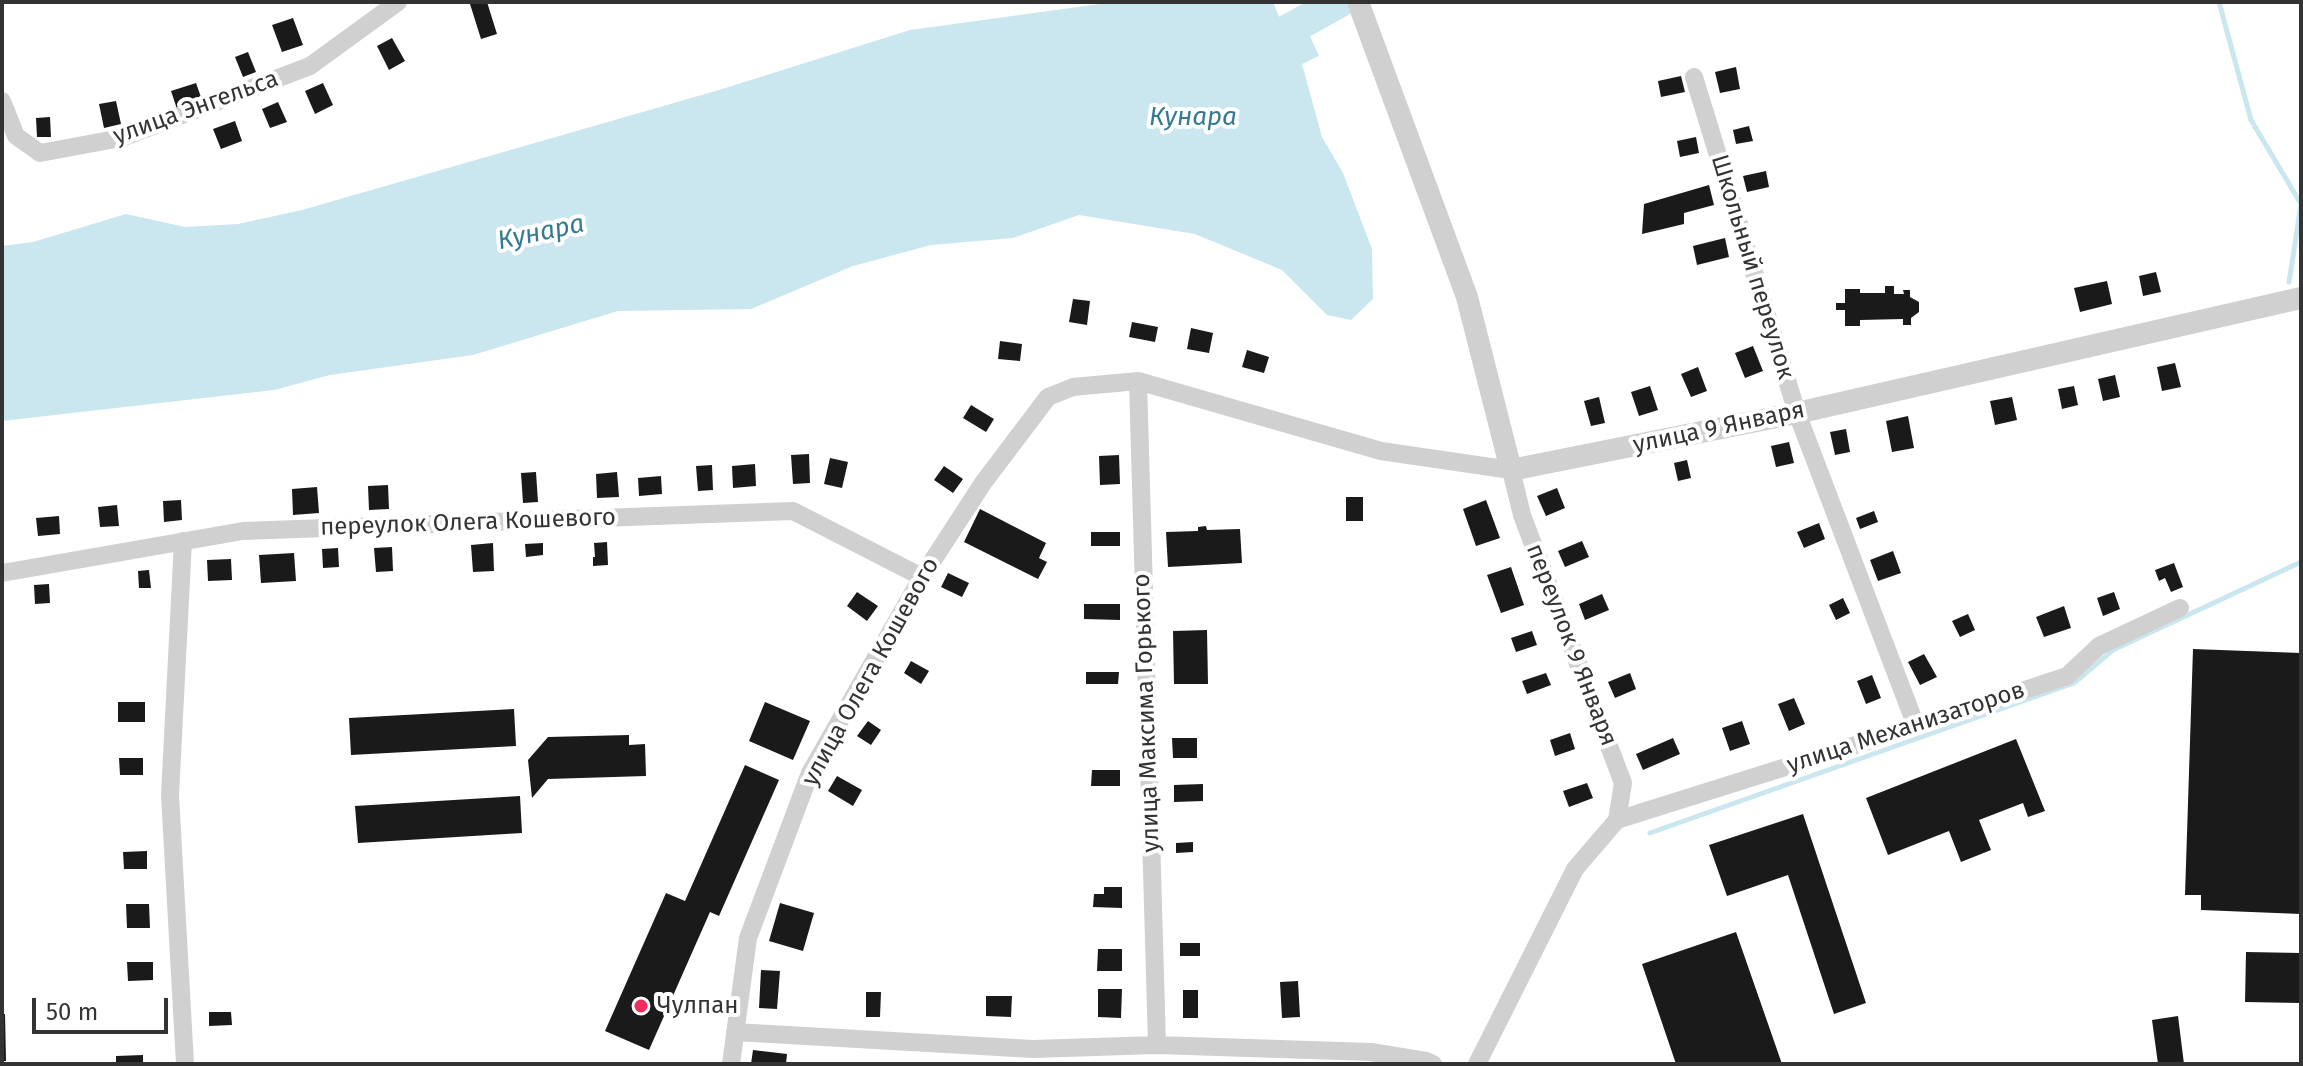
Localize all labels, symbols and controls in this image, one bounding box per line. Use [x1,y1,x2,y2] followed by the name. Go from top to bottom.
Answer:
[110,65,282,151] street label: улица Энгельса
[1149,102,1237,134] water label: Кунара
[1704,151,1800,383] street label: Школьный переулок
[495,209,587,257] water label: Кунара
[1631,396,1807,460] street label: улица 9 Января
[320,503,616,543] street label: переулок Олега Кошевого
[1519,540,1623,750] street label: переулок 9 Января
[796,553,946,791] street label: улица Олега Кошевого
[1128,573,1166,853] street label: улица Максима Горького
[1784,676,2028,780] street label: улица Механизаторов
[36,982,172,1032] scale bar
[657,992,739,1020] place label: Чулпан
[632,997,650,1015] marker: Чулпан
[46,998,98,1026] text: 50 m

